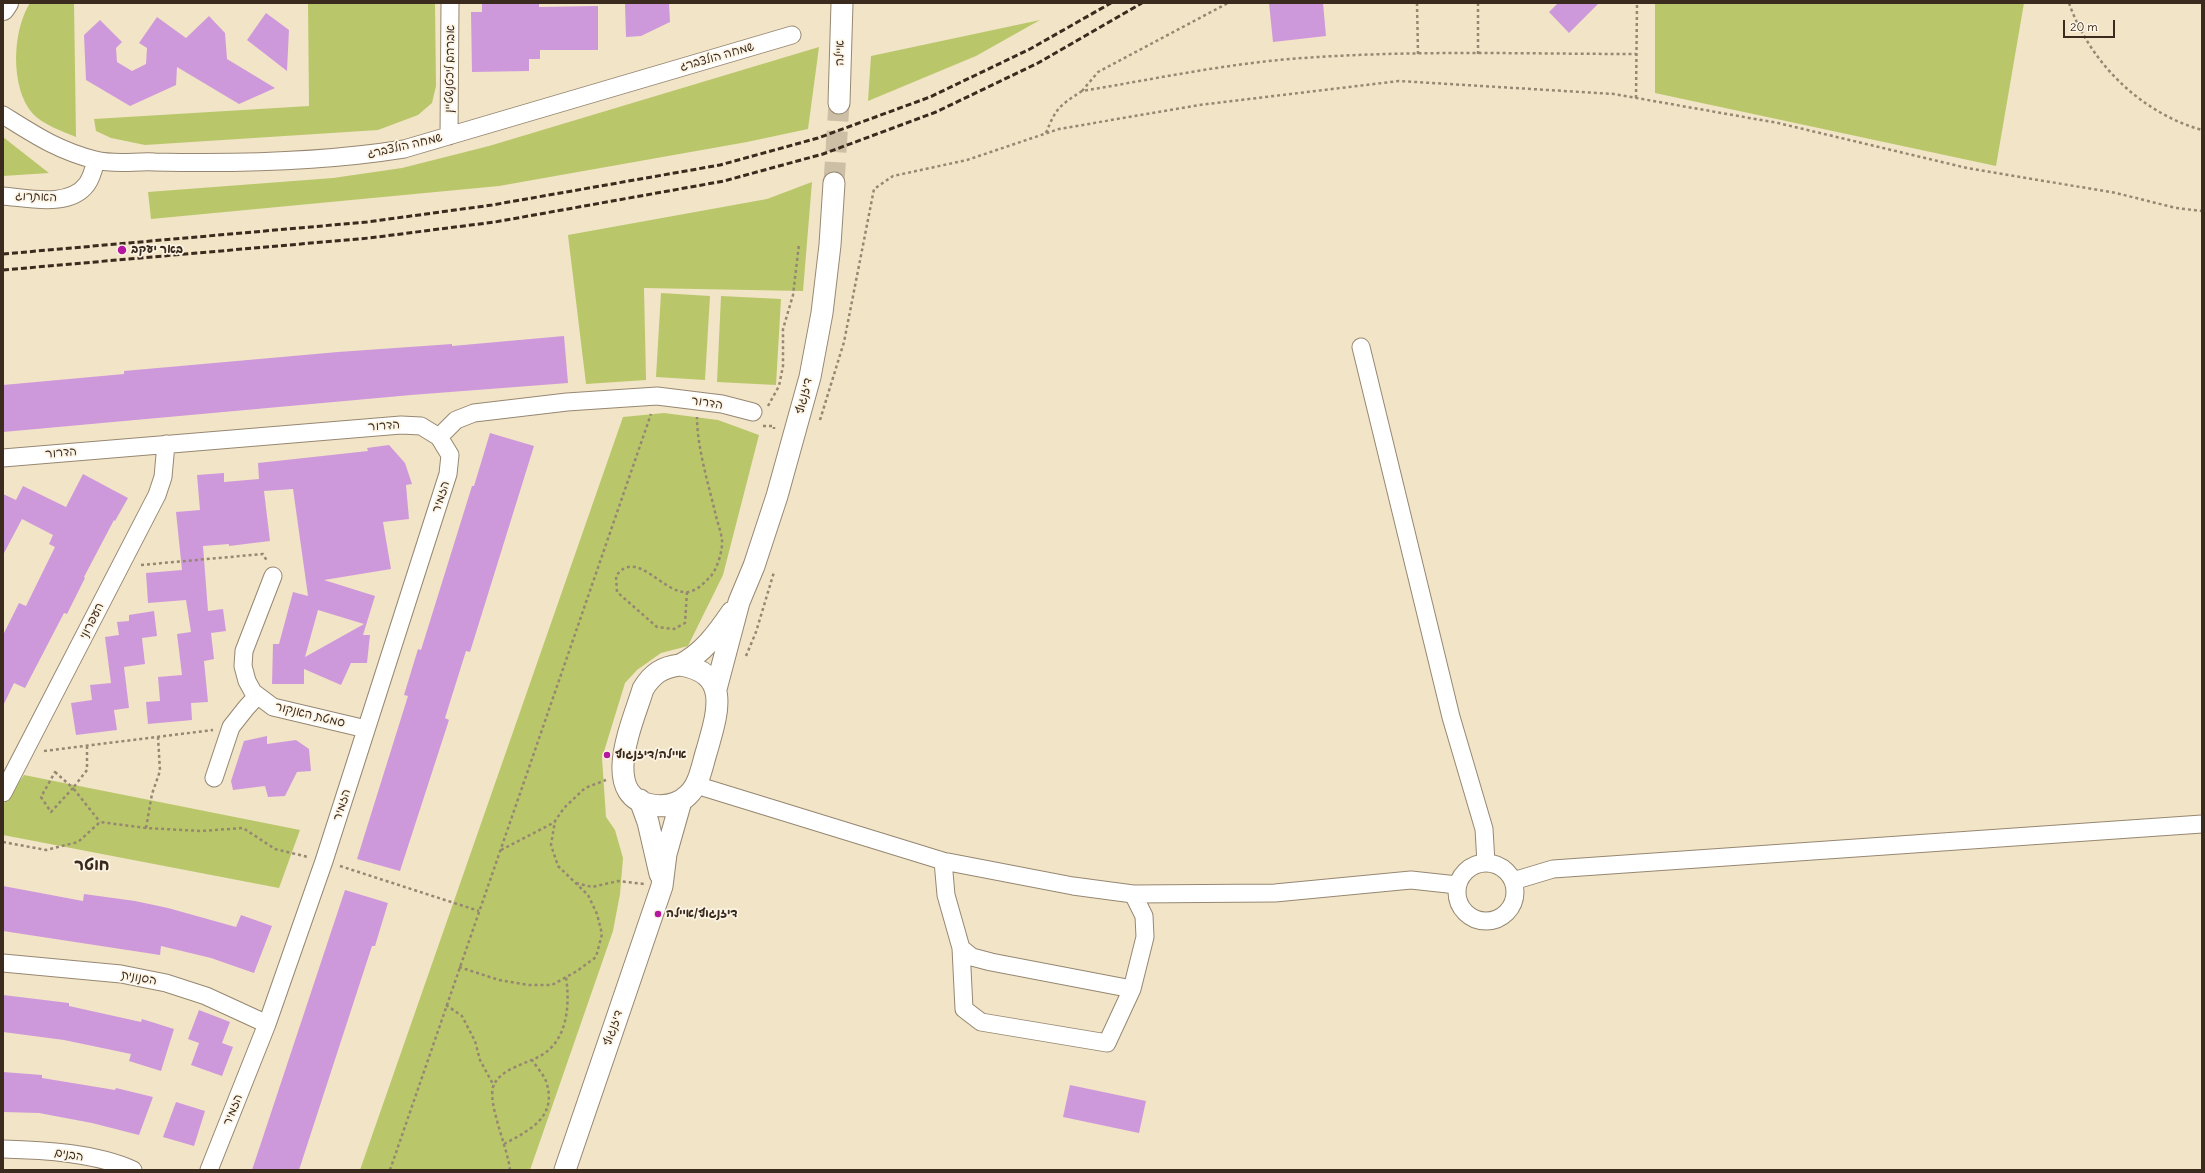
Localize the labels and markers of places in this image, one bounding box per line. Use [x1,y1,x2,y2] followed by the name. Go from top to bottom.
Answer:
[131,243,183,257] place label: באר יעקב
[116,244,128,256] marker: באר יעקב
[615,748,687,762] place label: איילה/דיזנגוף
[602,750,612,760] marker: איילה/דיזנגוף
[666,907,738,921] place label: דיזנגוף/איילה
[653,909,663,919] marker: דיזנגוף/איילה

